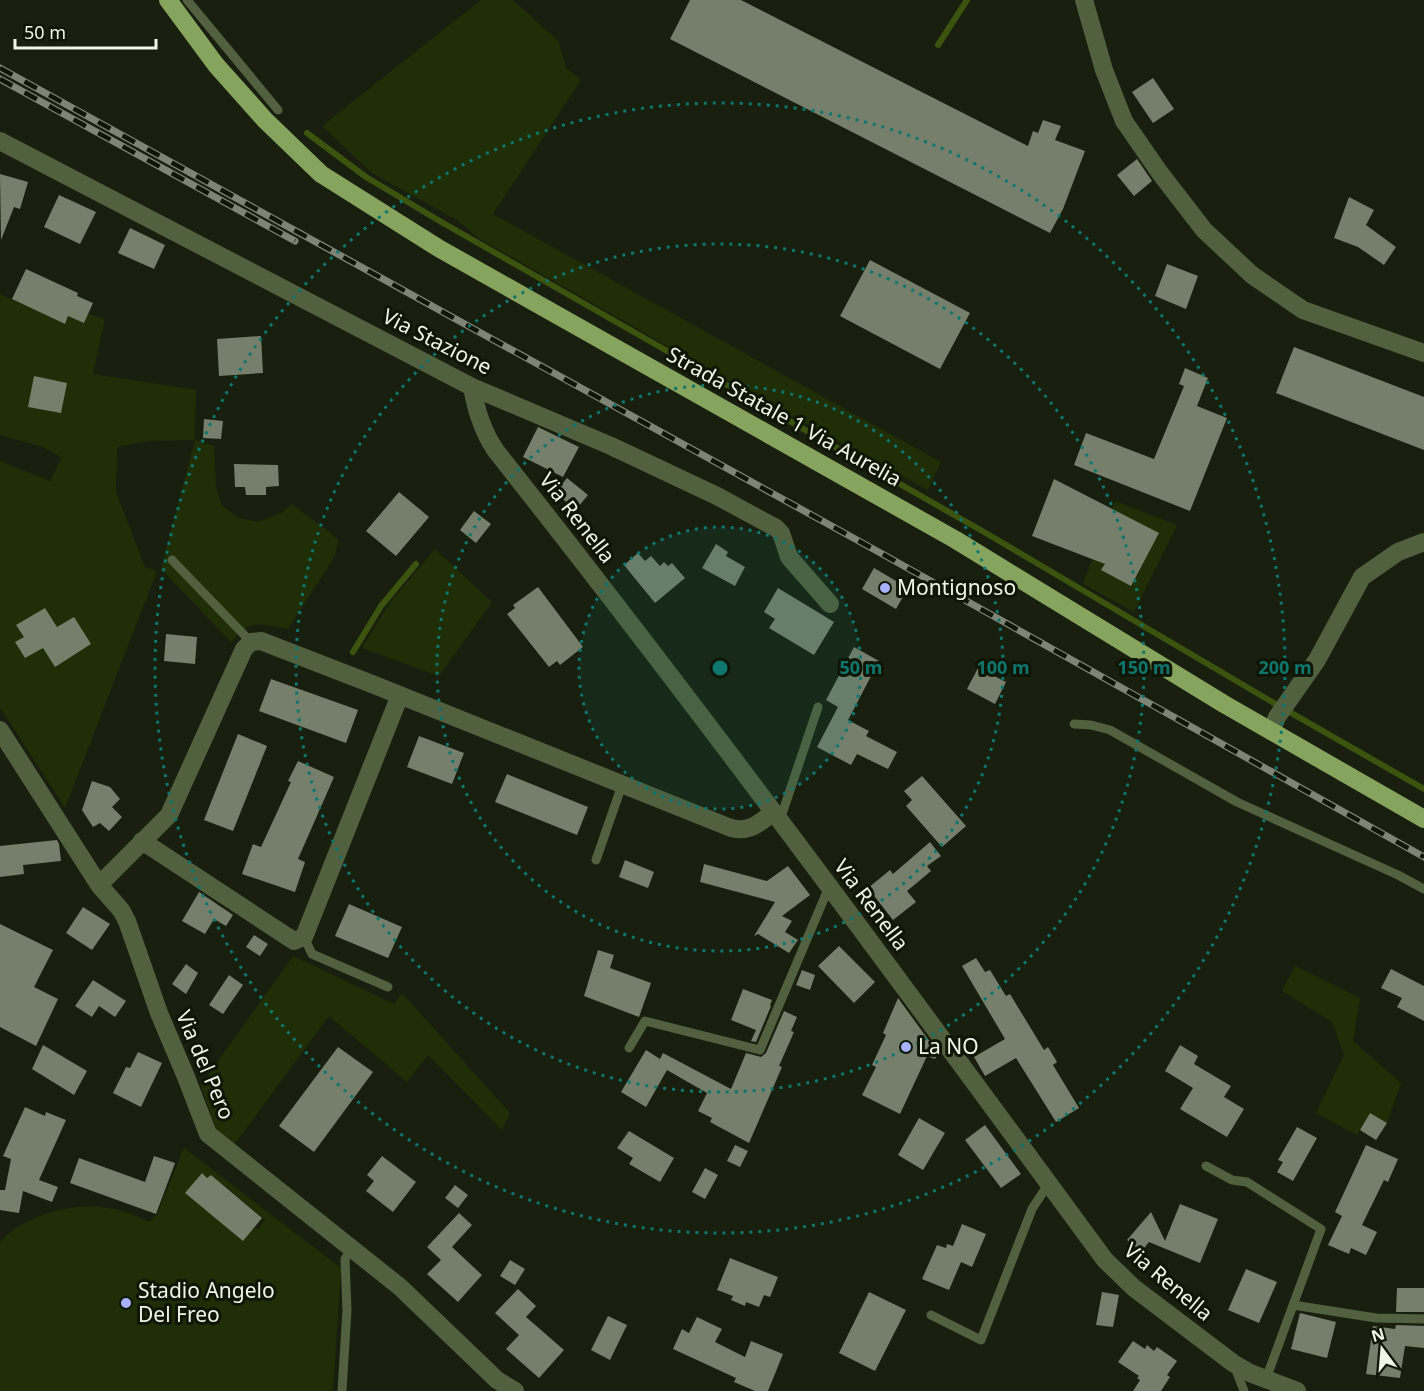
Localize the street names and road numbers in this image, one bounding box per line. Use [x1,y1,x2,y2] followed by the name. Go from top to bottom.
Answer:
[378,302,497,381] street label: Via Stazione
[662,340,907,492] street label: Strada Statale 1 Via Aurelia
[534,466,622,568] street label: Via Renella
[828,853,915,956] street label: Via Renella
[170,1006,242,1124] street label: Via del Pero
[1118,1236,1219,1327] street label: Via Renella

